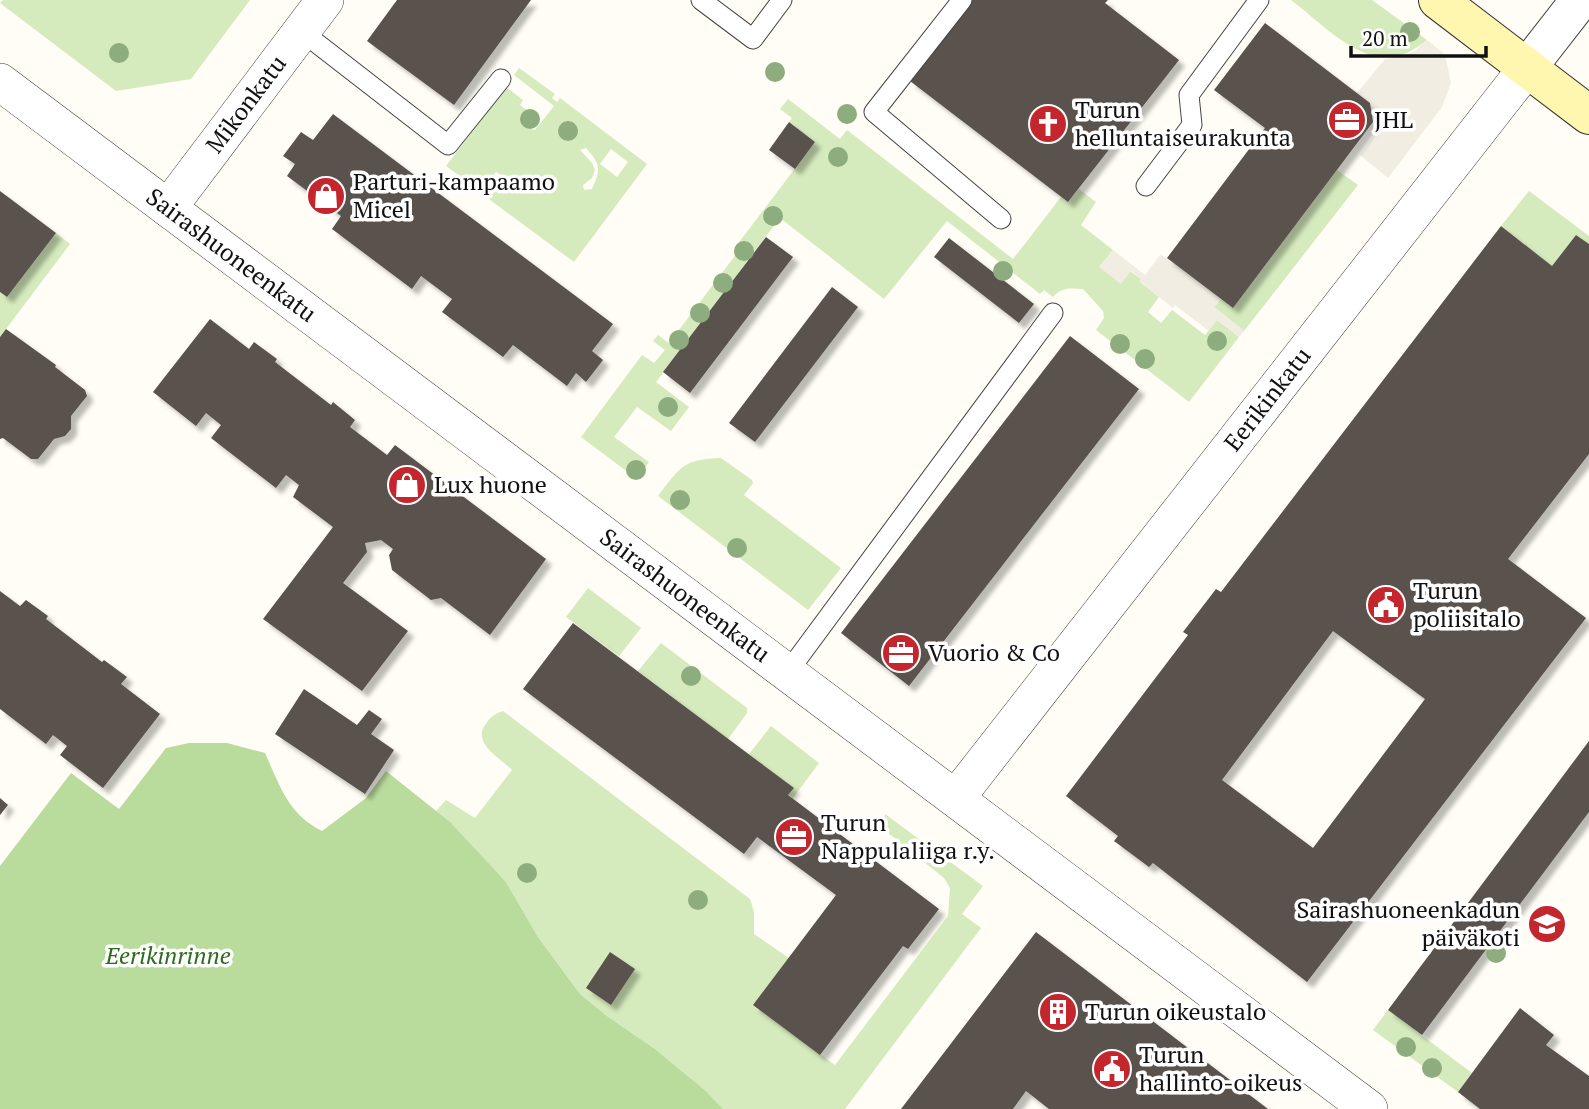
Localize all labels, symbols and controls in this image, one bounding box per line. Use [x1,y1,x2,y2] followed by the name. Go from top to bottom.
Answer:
[1351,14,1486,58] scale bar
[1362,24,1408,52] text: 20 m
[198,48,293,159] street label: Mikonkatu
[1075,93,1291,153] place label: Turun helluntaiseurakunta
[1326,99,1368,141] office icon: JHL
[1027,103,1069,145] church icon: Turun helluntaiseurakunta
[1374,103,1413,135] place label: JHL
[353,165,555,225] place label: Parturi-kampaamo Micel
[305,175,347,217] shop icon: Parturi-kampaamo Micel
[140,180,324,329] street label: Sairashuoneenkatu
[1216,340,1318,457] street label: Eerikinkatu
[386,464,428,506] shop icon: Lux huone
[434,468,547,500] place label: Lux huone
[594,521,777,669] street label: Sairashuoneenkatu
[1413,574,1521,634] place label: Turun poliisitalo
[1365,584,1407,626] public building icon: Turun poliisitalo
[880,632,922,674] office icon: Vuorio & Co
[928,636,1060,668] place label: Vuorio & Co
[821,806,995,866] place label: Turun Nappulaliiga r.y.
[773,816,815,858] office icon: Turun Nappulaliiga r.y.
[1296,893,1520,953] place label: Sairashuoneenkadun päiväkoti
[1526,903,1568,945] school or university icon: Sairashuoneenkadun päiväkoti
[104,939,231,971] park label: Eerikinrinne
[1037,991,1079,1033] building icon: Turun oikeustalo
[1085,995,1266,1027] place label: Turun oikeustalo
[1139,1038,1302,1098] place label: Turun hallinto-oikeus
[1091,1048,1133,1090] public building icon: Turun hallinto-oikeus

